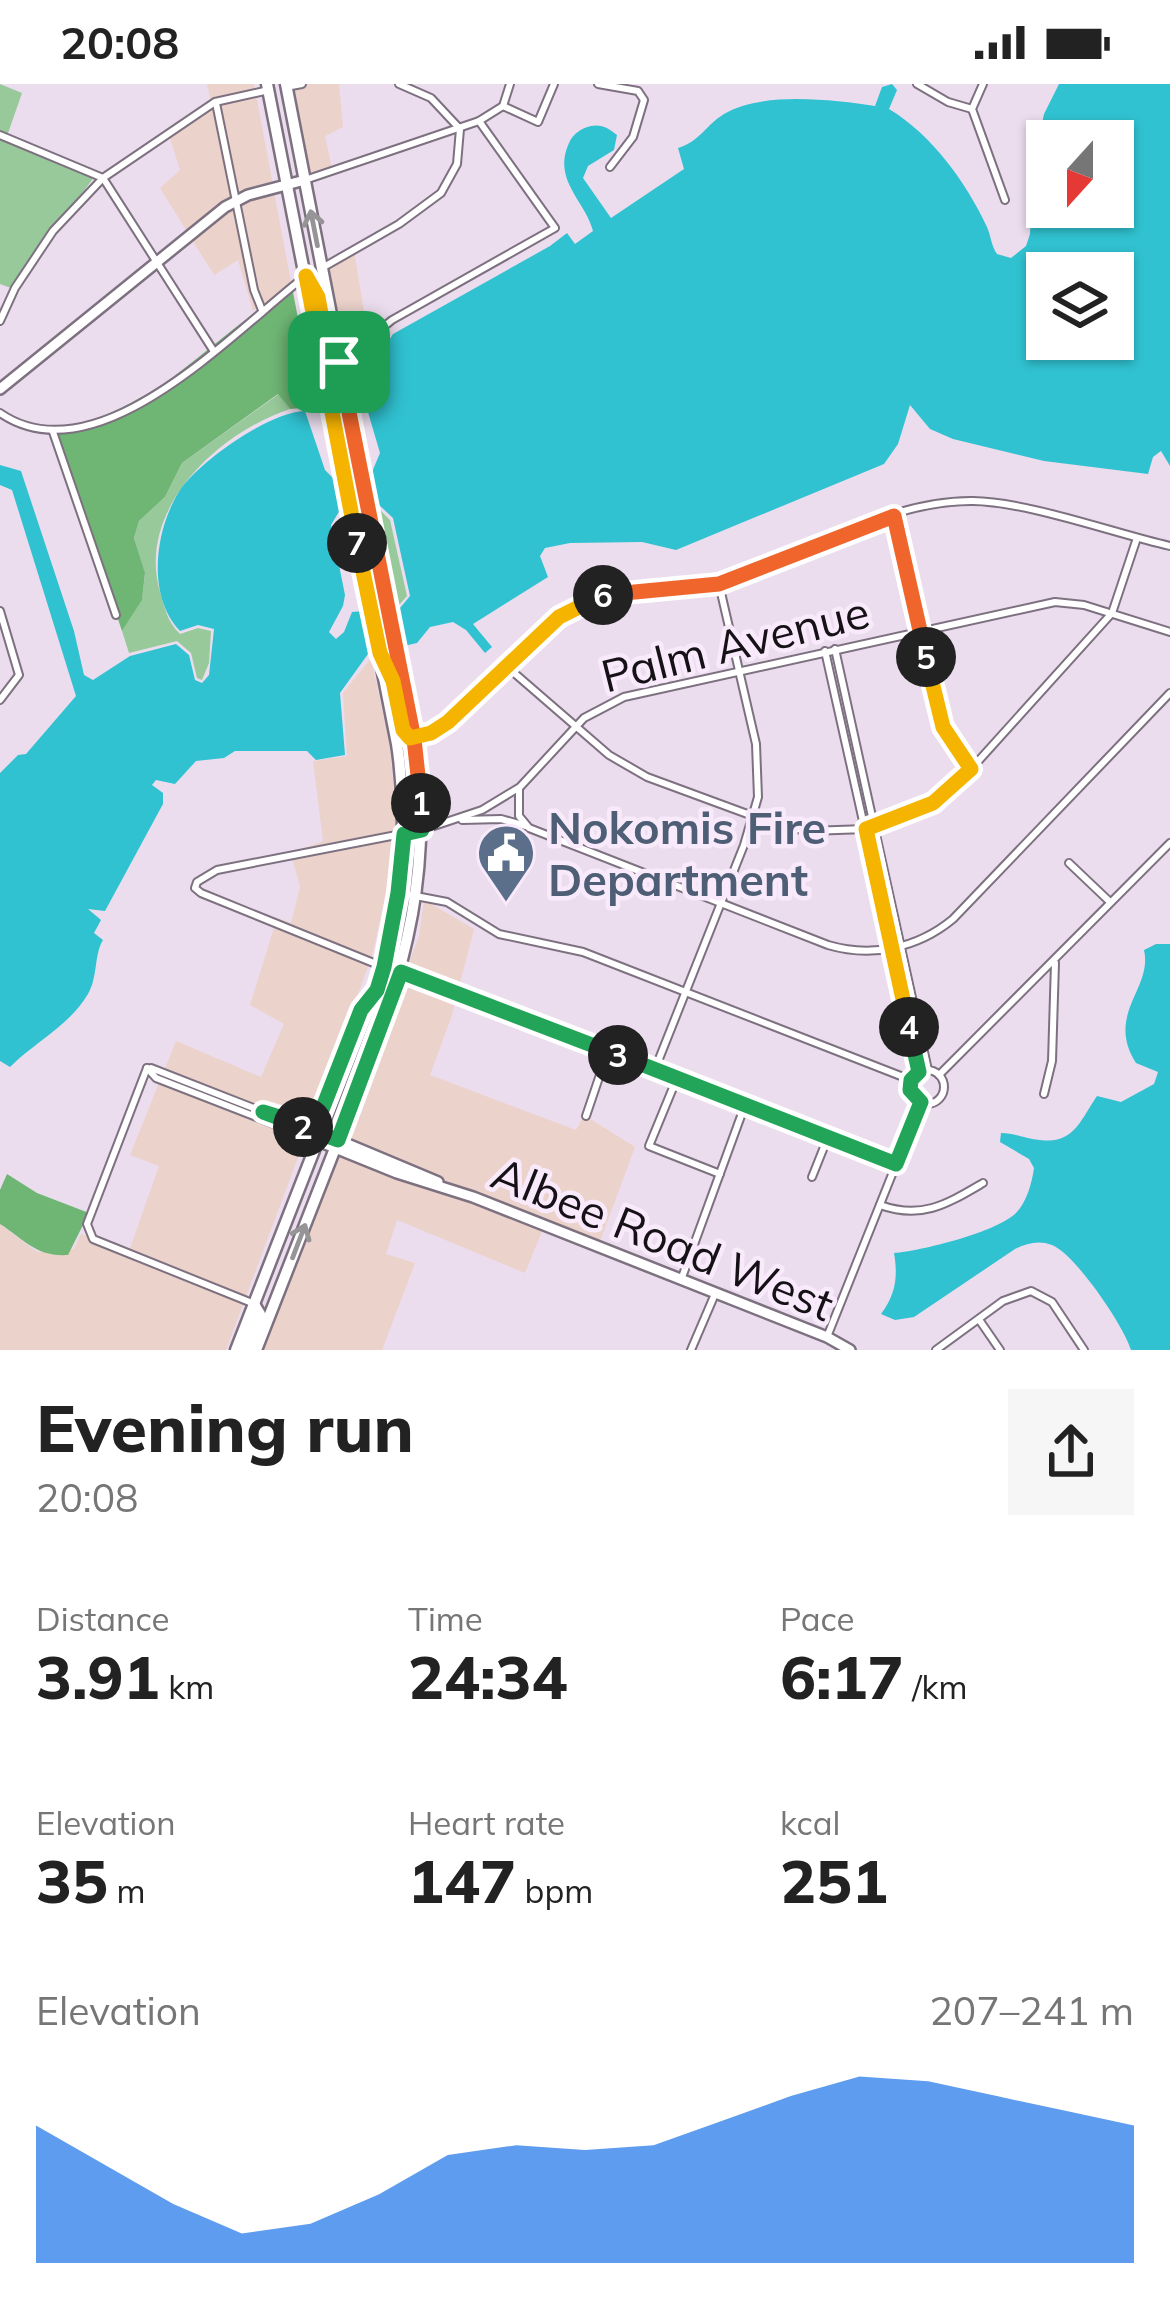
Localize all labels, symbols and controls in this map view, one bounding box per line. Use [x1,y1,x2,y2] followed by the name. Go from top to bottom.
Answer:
[60,14,179,70] text: 20:08
[1026,120,1134,228] north arrow
[1026,120,1134,360] map controls
[302,209,325,248] one-way arrow
[1026,252,1134,360] button: layers
[288,311,390,413] pin
[306,329,372,395] icon: arrive
[327,513,387,573] pin: 7
[347,522,367,563] text: 7
[573,565,633,625] pin: 6
[593,574,613,615] text: 6
[595,583,875,703] street label: Palm Avenue
[896,627,956,687] pin: 5
[916,636,936,677] text: 5
[391,773,451,833] pin: 1
[411,782,431,823] text: 1
[548,799,826,907] place label: Nokomis Fire Department
[475,822,537,904] public building icon: Nokomis Fire Department
[879,997,939,1057] pin: 4
[899,1006,919,1047] text: 4
[588,1025,648,1085] pin: 3
[608,1034,628,1075] text: 3
[273,1097,333,1157] pin: 2
[293,1106,313,1147] text: 2
[484,1144,842,1332] street label: Albee Road West
[290,1224,311,1261] one-way arrow
[36,1386,414,1469] text: Evening run
[1008,1389,1134,1515] button: share
[36,1473,139,1522] text: 20:08
[36,1598,169,1639] text: Distance
[408,1598,483,1639] text: Time
[780,1598,854,1639] text: Pace
[36,1639,160,1714] text: 3.91
[408,1639,568,1714] text: 24:34
[780,1639,904,1714] text: 6:17
[160,1666,214,1707] text: km
[904,1666,968,1707] text: /km
[36,1802,176,1843] text: Elevation
[408,1802,565,1843] text: Heart rate
[780,1802,840,1843] text: kcal
[36,1843,108,1918] text: 35
[408,1843,516,1918] text: 147
[780,1843,888,1918] text: 251
[108,1870,146,1911] text: m
[516,1870,593,1911] text: bpm
[36,1986,201,2035] text: Elevation
[929,1986,1134,2035] text: 207–241 m

